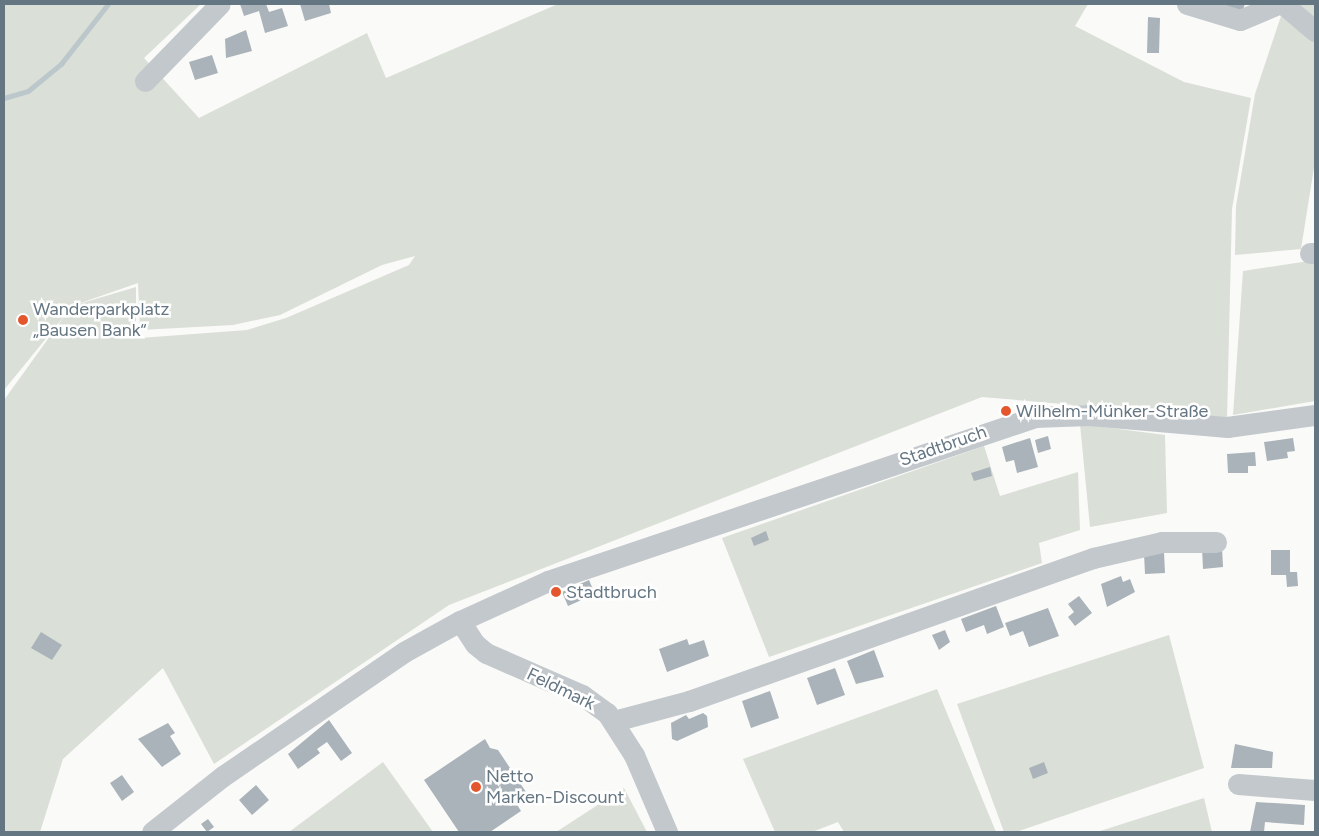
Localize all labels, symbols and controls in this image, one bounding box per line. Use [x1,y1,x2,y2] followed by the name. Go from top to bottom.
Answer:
[33,299,169,342] place label: Wanderparkplatz „Bausen Bank“
[17,314,29,326] marker: Wanderparkplatz „Bausen Bank“
[1016,400,1208,422] place label: Wilhelm-Münker-Straße
[1000,405,1012,417] marker: Wilhelm-Münker-Straße
[897,421,989,471] street label: Stadtbruch
[566,581,657,603] place label: Stadtbruch
[550,586,562,598] marker: Stadtbruch
[523,663,599,715] street label: Feldmark
[486,766,624,809] place label: Netto Marken-Discount
[470,781,482,793] marker: Netto Marken-Discount

